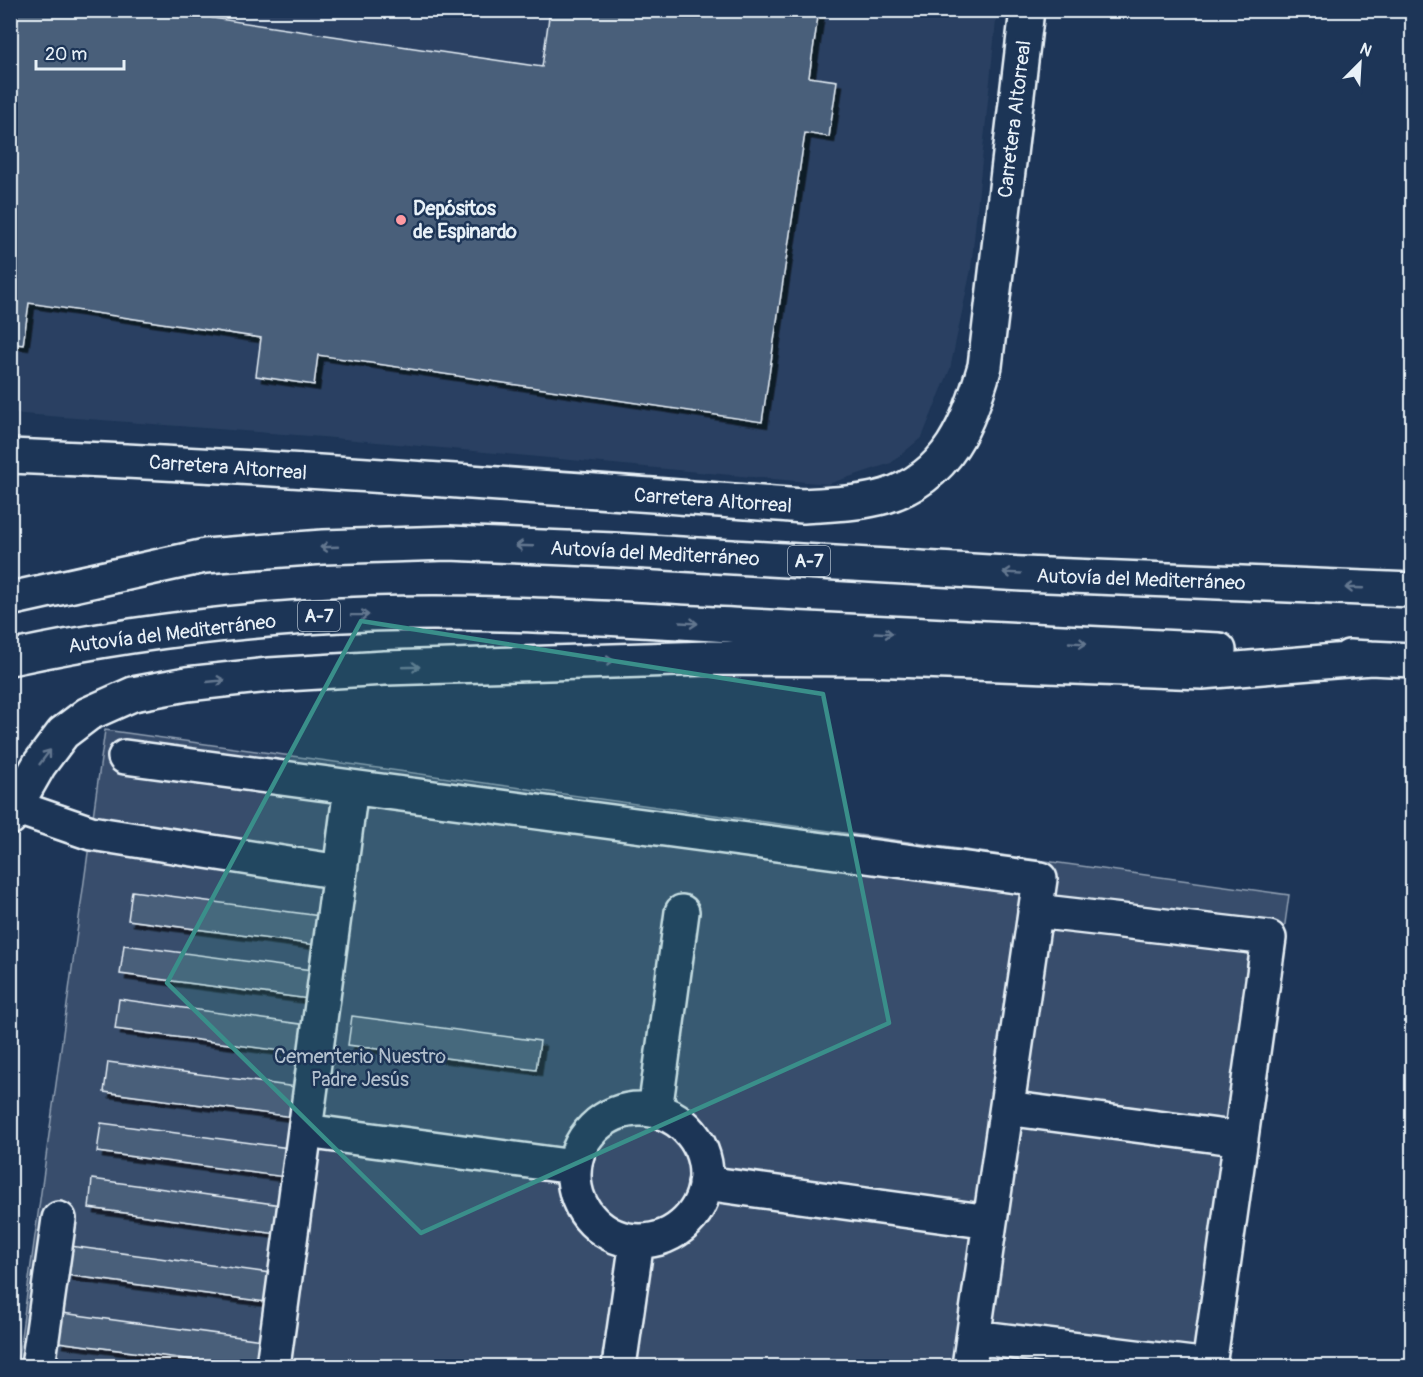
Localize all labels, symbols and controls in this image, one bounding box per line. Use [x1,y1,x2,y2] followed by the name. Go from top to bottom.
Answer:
[36,33,124,71] scale bar
[1330,33,1390,93] north arrow
[992,39,1037,199] street label: Carretera Altorreal
[1357,39,1375,62] text: N
[45,43,87,66] text: 20 m
[413,196,517,244] place label: Depósitos de Espinardo
[394,213,408,227] marker: Depósitos de Espinardo
[148,450,308,485] street label: Carretera Altorreal
[633,483,793,518] street label: Carretera Altorreal
[550,536,760,571] street label: Autovía del Mediterráneo
[515,540,535,551] one-way arrow
[320,541,340,552] one-way arrow
[788,546,830,576] road number: A-7
[1036,563,1246,596] street label: Autovía del Mediterráneo
[1003,568,1023,579] one-way arrow
[1345,582,1365,593] one-way arrow
[298,601,340,631] road number: A-7
[67,608,278,659] street label: Autovía del Mediterráneo
[349,610,369,621] one-way arrow
[678,617,698,628] one-way arrow
[873,627,893,638] one-way arrow
[1068,638,1088,649] one-way arrow
[595,655,615,667] one-way arrow
[400,661,420,673] one-way arrow
[206,675,226,686] one-way arrow
[39,750,51,766] one-way arrow
[274,1044,446,1092] park label: Cementerio Nuestro Padre Jesús

